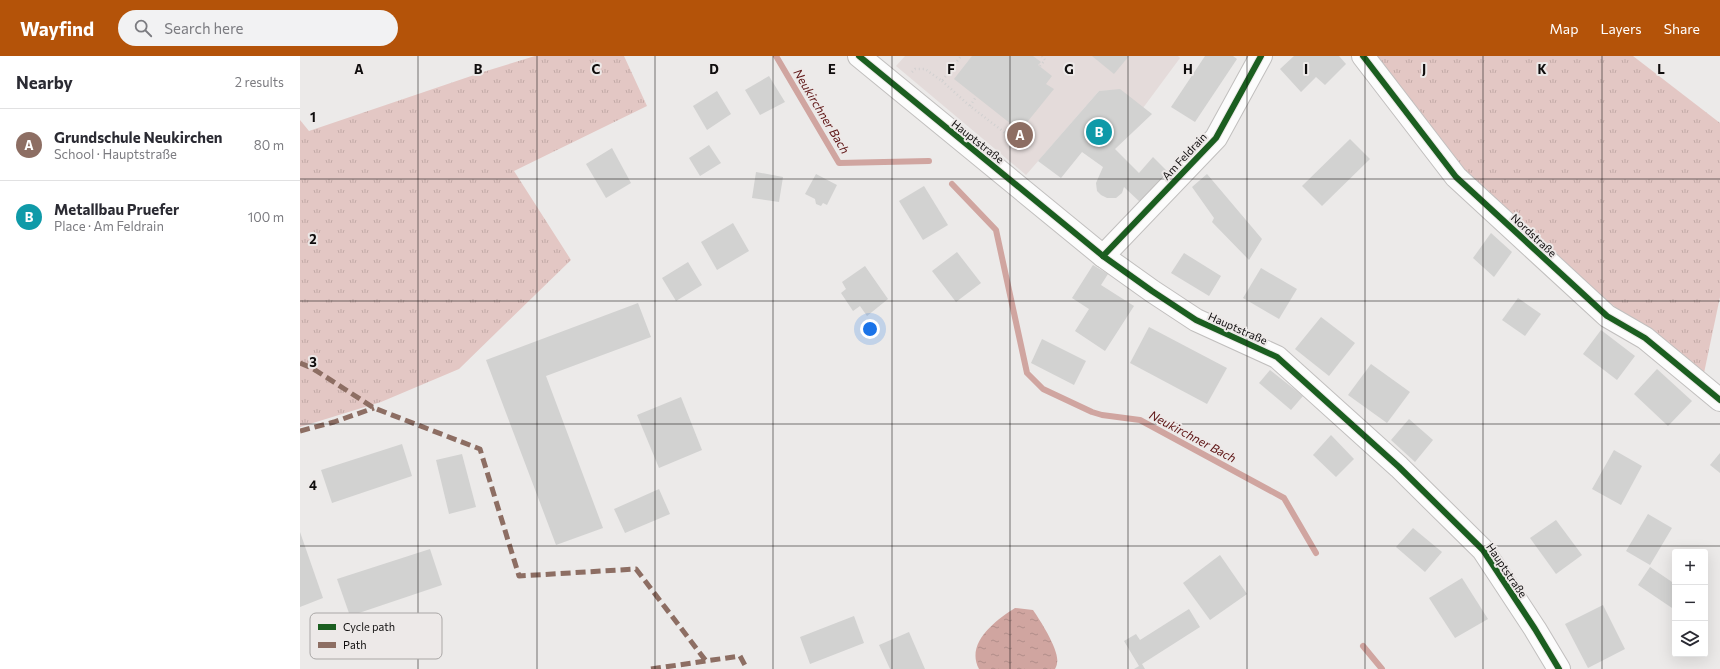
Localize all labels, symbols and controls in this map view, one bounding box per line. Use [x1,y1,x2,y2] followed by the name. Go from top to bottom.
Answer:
[118,10,398,46] search box
[20,17,94,40] text: Wayfind
[132,17,154,39] icon: search
[164,19,244,37] text: Search here
[1550,20,1578,37] text: Map
[1600,20,1642,37] text: Layers
[1664,20,1700,37] text: Share
[354,61,364,77] text: A
[474,61,483,77] text: B
[592,61,601,77] text: C
[709,61,719,77] text: D
[828,61,836,77] text: E
[947,61,955,77] text: F
[1064,61,1074,77] text: G
[1183,61,1193,77] text: H
[1304,61,1308,77] text: I
[1422,61,1426,77] text: J
[1537,61,1547,77] text: K
[1657,61,1665,77] text: L
[791,66,853,156] water label: Neukirchner Bach
[16,72,73,93] text: Nearby
[235,74,284,90] text: 2 results
[310,109,316,125] text: 1
[949,116,1007,166] street label: Hauptstraße
[1086,117,1112,147] pin: B
[1007,120,1033,150] pin: A
[54,128,222,146] text: Grundschule Neukirchen
[1159,130,1209,182] street label: Am Feldrain
[24,137,34,153] text: A
[254,137,284,153] text: 80 m
[54,146,177,162] text: School · Hauptstraße
[54,200,179,218] text: Metallbau Pruefer
[25,209,33,225] text: B
[248,209,284,225] text: 100 m
[1509,211,1560,259] street label: Nordstraße
[54,218,164,234] text: Place · Am Feldrain
[309,231,317,247] text: 2
[1207,309,1270,347] street label: Hauptstraße
[860,319,880,339] your location
[309,354,317,370] text: 3
[1147,407,1239,465] water label: Neukirchner Bach
[309,477,317,493] text: 4
[1484,540,1530,600] street label: Hauptstraße
[1672,549,1708,657] map controls
[1672,549,1708,585] button: +
[1672,585,1708,621] button: −
[310,613,442,659] legend
[343,620,395,633] text: Cycle path
[1672,621,1708,657] button: layers
[343,638,366,651] text: Path

